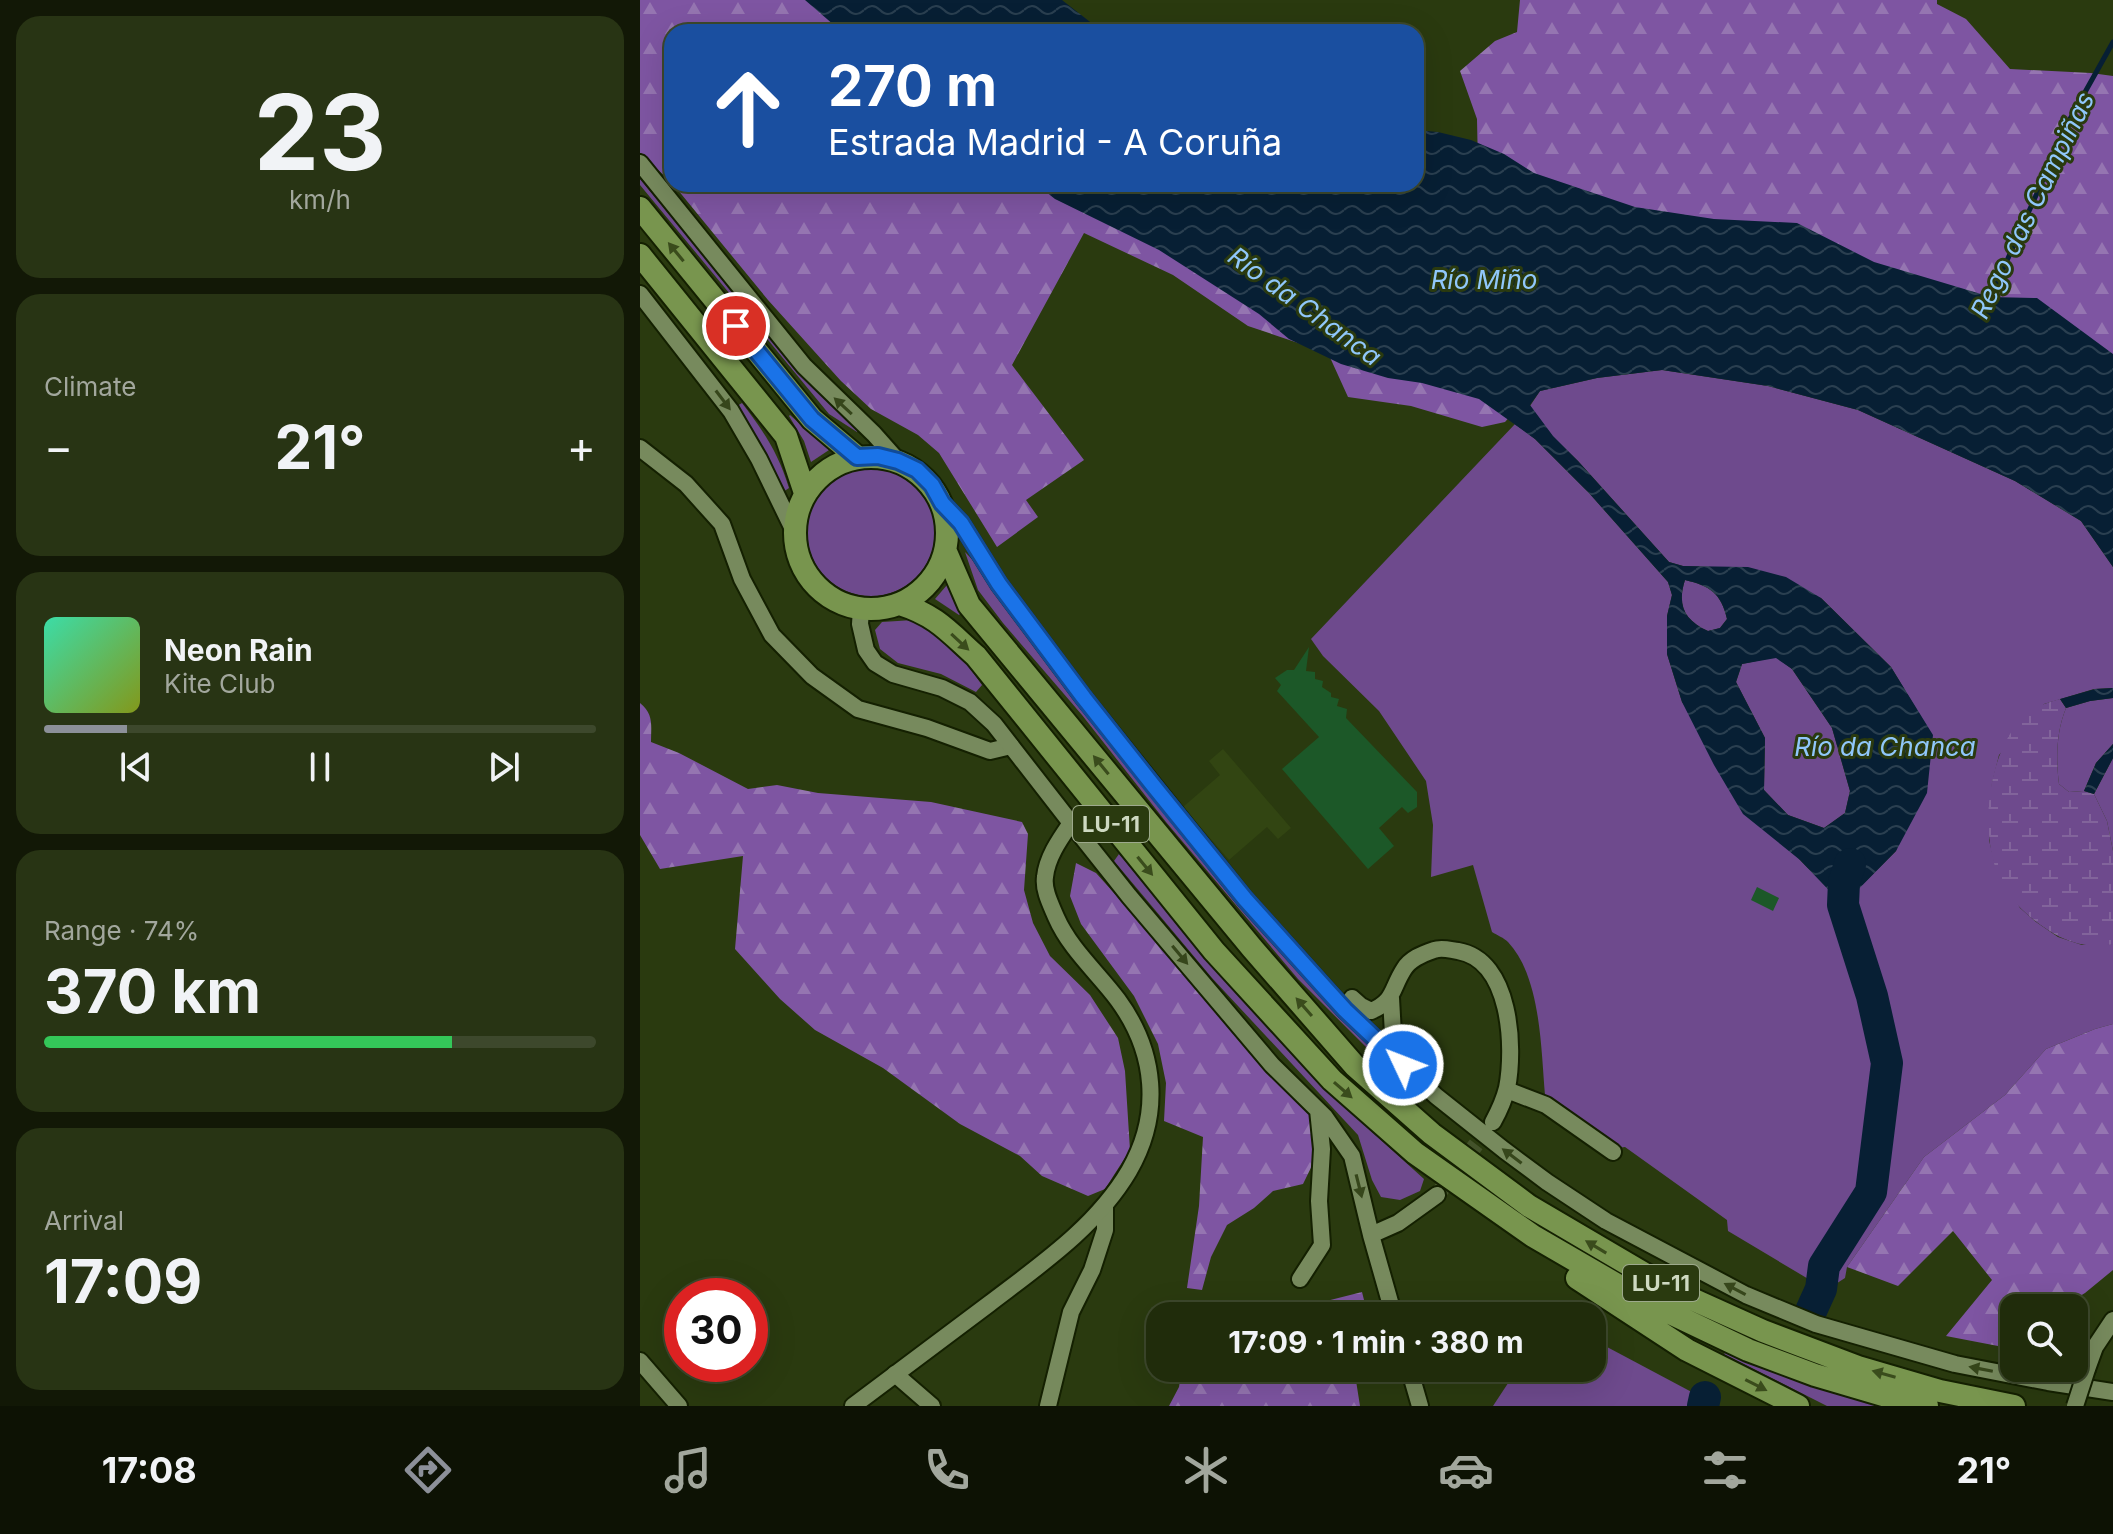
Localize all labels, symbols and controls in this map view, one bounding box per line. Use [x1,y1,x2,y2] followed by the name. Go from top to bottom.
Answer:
[828,52,997,120] text: 270 m
[696,56,800,160] icon: ahead
[254,69,386,195] text: 23
[1964,87,2100,323] water label: Rego das Campiñas
[828,120,1282,164] text: Estrada Madrid - A Coruña
[289,184,351,215] text: km/h
[1222,240,1388,372] water label: Río da Chanca
[668,243,685,263] one-way arrow
[1431,264,1537,295] water label: Río Miño
[702,292,770,360] pin
[714,304,758,348] icon: arrive
[44,371,136,402] text: Climate
[715,389,730,410] one-way arrow
[834,397,853,415] one-way arrow
[274,411,366,483] text: 21°
[44,420,73,474] text: −
[567,420,596,474] text: +
[164,632,313,668] text: Neon Rain
[950,632,969,650] one-way arrow
[164,668,275,699] text: Kite Club
[1794,731,1976,762] water label: Río da Chanca
[114,745,158,789] icon: previous
[298,745,342,789] icon: pause
[482,745,526,789] icon: next
[1093,755,1110,775] one-way arrow
[1073,806,1149,842] road number: LU-11
[1136,856,1153,876] one-way arrow
[44,915,199,946] text: Range · 74%
[1171,945,1188,965] one-way arrow
[44,955,261,1027] text: 370 km
[1296,998,1313,1018] one-way arrow
[1361,1023,1445,1107] position arrow
[1333,1080,1352,1098] one-way arrow
[1502,1148,1522,1164] one-way arrow
[1353,1174,1366,1199] one-way arrow
[44,1205,124,1236] text: Arrival
[1585,1240,1607,1254] one-way arrow
[44,1245,202,1317] text: 17:09
[1623,1265,1699,1301] road number: LU-11
[664,1278,768,1382] speed limit sign: 30
[1723,1282,1746,1295] one-way arrow
[2000,1294,2088,1382] map controls
[2000,1294,2088,1382] button: search
[1228,1324,1524,1360] text: 17:09 · 1 min · 380 m
[1968,1362,1993,1374] one-way arrow
[1871,1368,1896,1380] one-way arrow
[1744,1378,1767,1391] one-way arrow
[400,1442,456,1498] icon: directions
[660,1442,716,1498] icon: music
[919,1442,975,1498] icon: phone
[1178,1442,1234,1498] icon: climate
[1438,1442,1494,1498] icon: car
[1697,1442,1753,1498] icon: filters
[102,1448,197,1492] text: 17:08
[1957,1448,2011,1492] text: 21°

